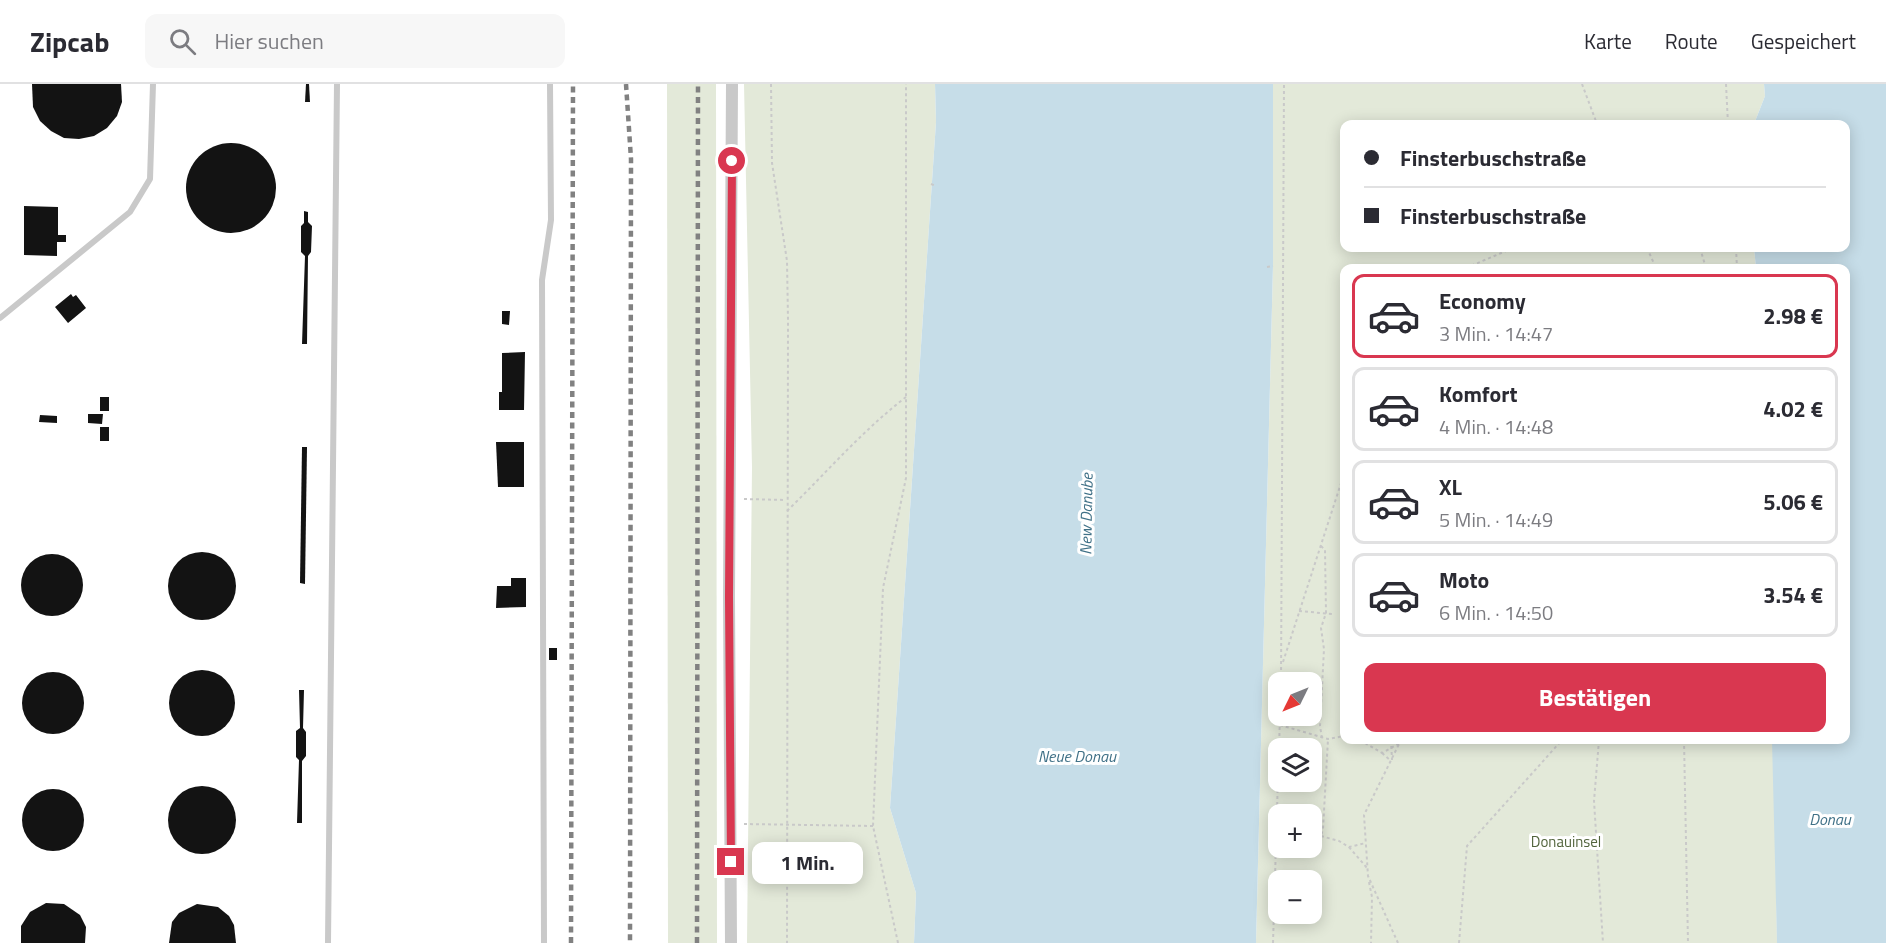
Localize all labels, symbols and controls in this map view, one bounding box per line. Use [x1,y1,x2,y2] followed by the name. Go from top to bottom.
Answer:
[145,14,565,68] search box
[30,20,109,63] text: Zipcab
[214,24,324,58] text: Hier suchen
[166,25,199,58] icon: search
[1584,25,1632,57] text: Karte
[1665,25,1718,57] text: Route
[1751,25,1856,57] text: Gespeichert
[1400,141,1586,175] text: Finsterbuschstraße
[718,147,745,174] route start
[1400,199,1586,233] text: Finsterbuschstraße
[1439,284,1526,318] text: Economy
[1367,289,1421,343] icon: car
[1763,299,1823,333] text: 2.98 €
[1439,318,1553,349] text: 3 Min. · 14:47
[1439,377,1518,411] text: Komfort
[1367,382,1421,436] icon: car
[1763,392,1823,426] text: 4.02 €
[1439,411,1553,442] text: 4 Min. · 14:48
[1439,470,1462,504] text: XL
[1073,471,1099,555] water label: New Danube
[1367,475,1421,529] icon: car
[1763,485,1823,519] text: 5.06 €
[1439,504,1553,535] text: 5 Min. · 14:49
[1439,563,1489,597] text: Moto
[1367,568,1421,622] icon: car
[1763,578,1823,612] text: 3.54 €
[1439,597,1553,628] text: 6 Min. · 14:50
[1364,663,1826,732] button: Bestätigen
[1268,672,1322,726] north arrow
[1268,672,1322,924] map controls
[1268,738,1322,792] button: layers
[1038,744,1117,768] water label: Neue Donau
[1268,804,1322,858] button: +
[1809,807,1852,831] water label: Donau
[1531,830,1601,853] park label: Donauinsel
[752,841,863,883] callout: 1 Min.
[780,847,835,878] text: 1 Min.
[717,848,744,875] route end
[1268,870,1322,924] button: −

